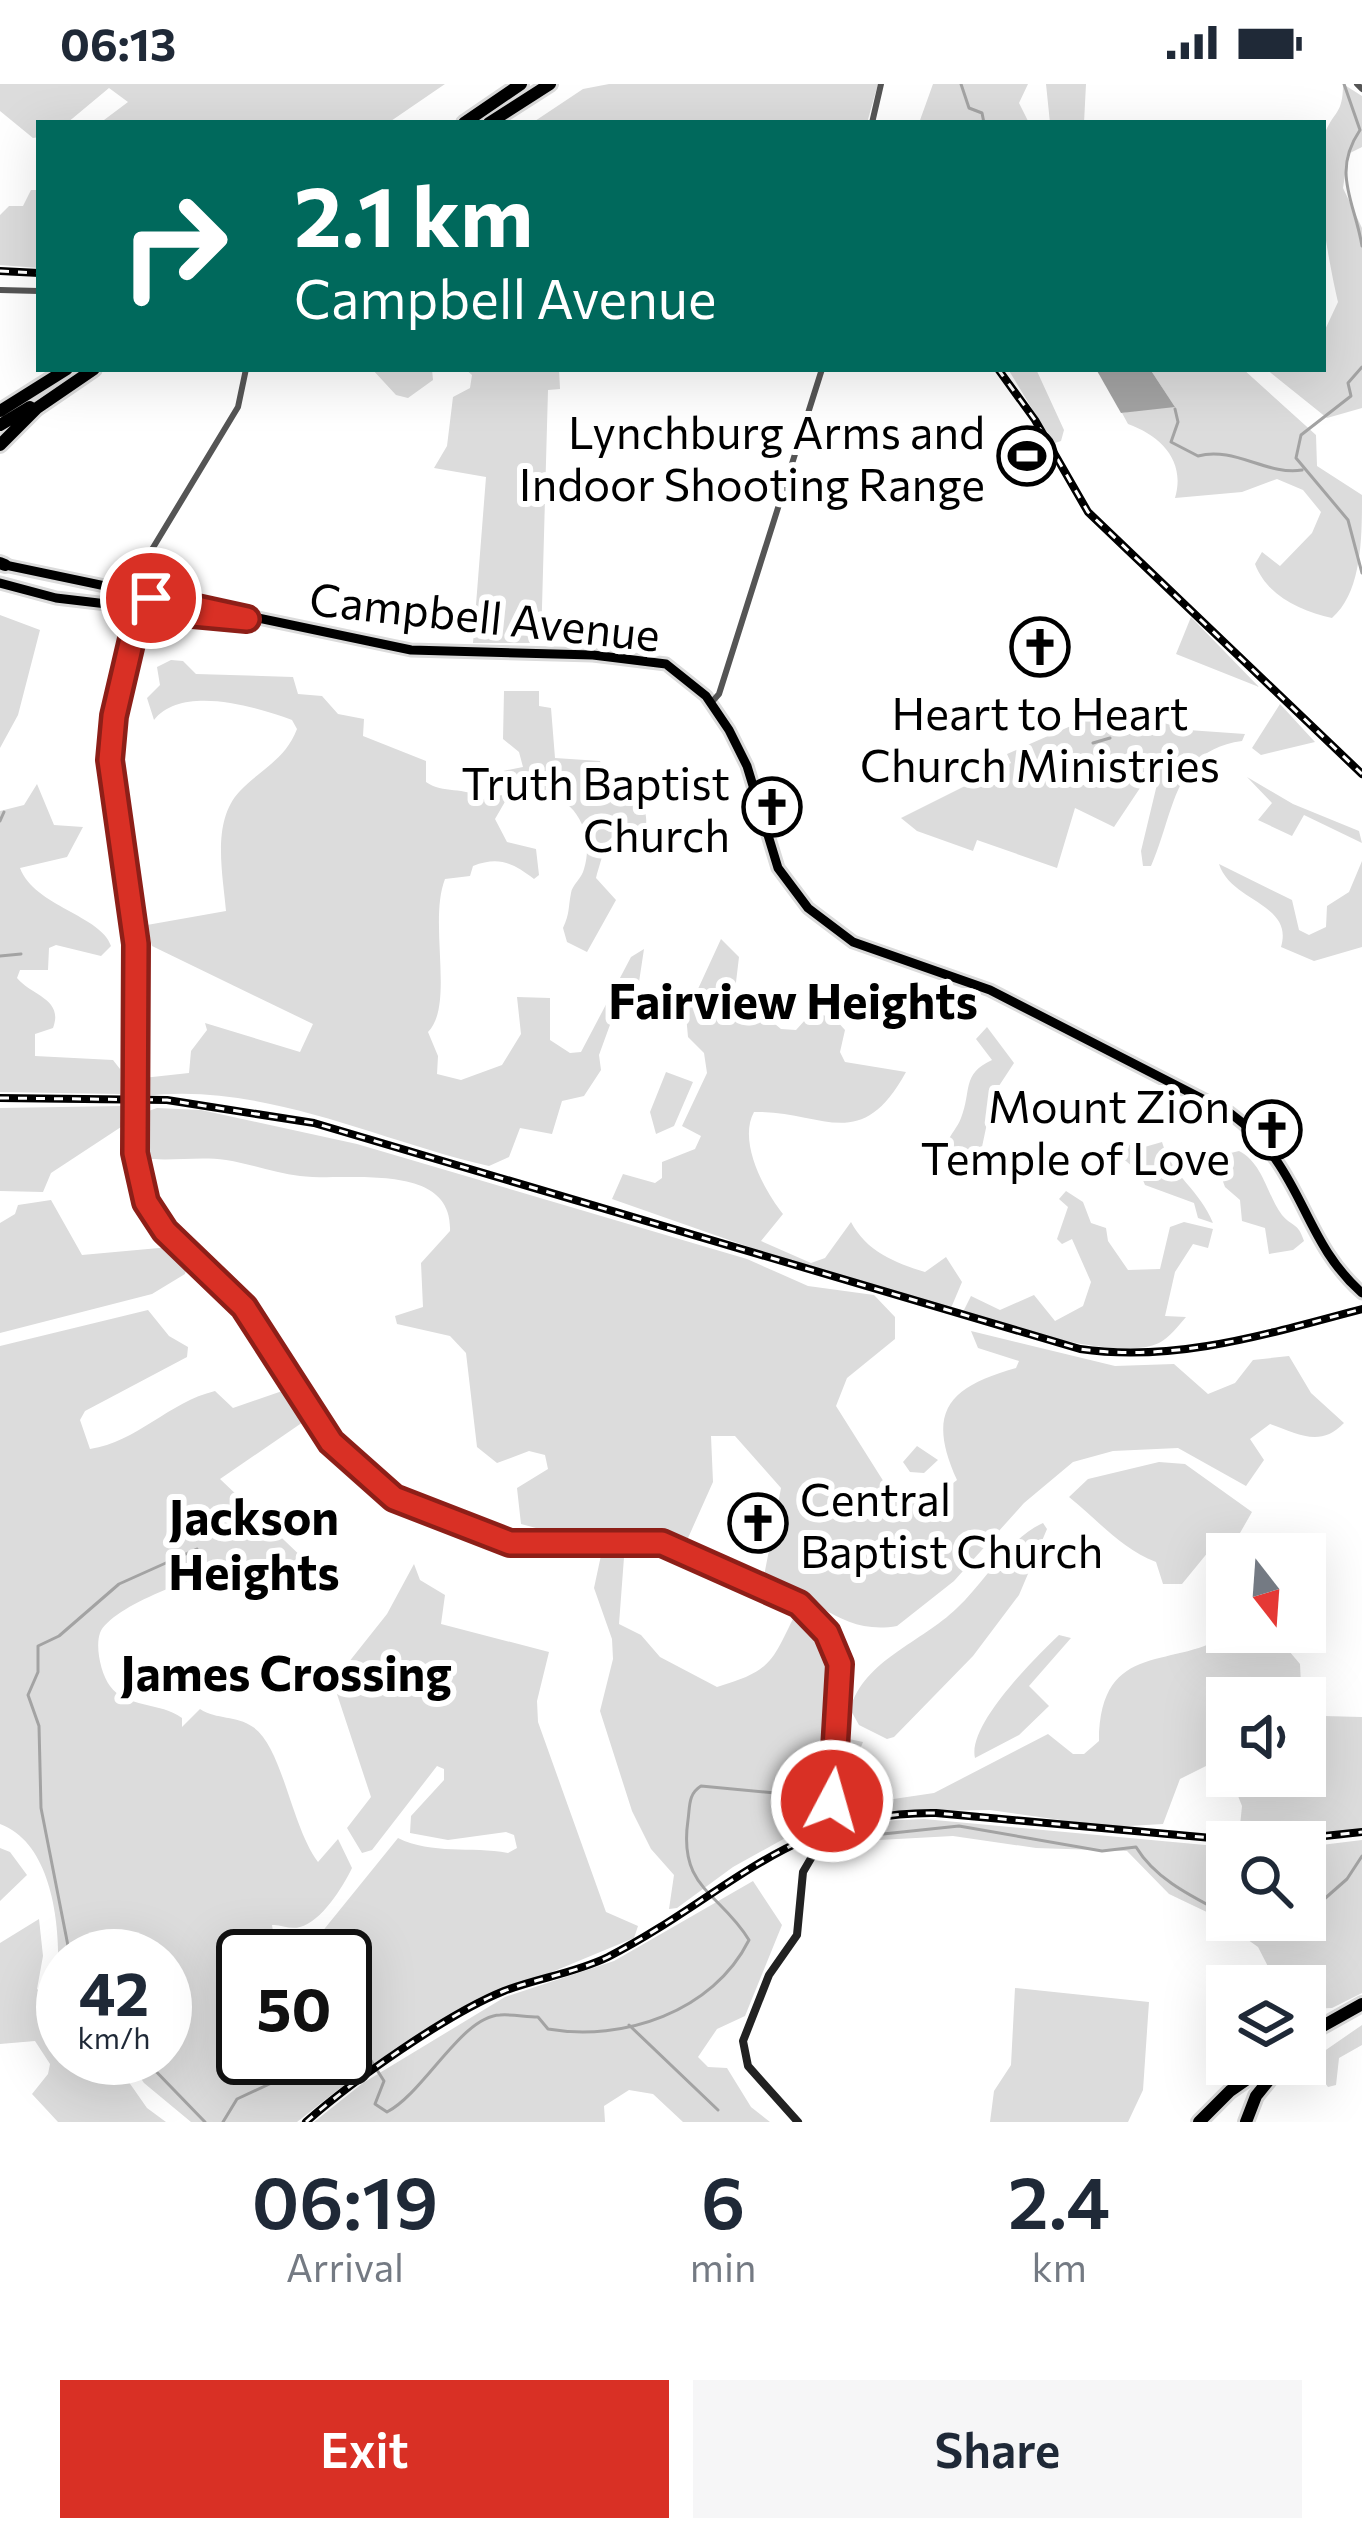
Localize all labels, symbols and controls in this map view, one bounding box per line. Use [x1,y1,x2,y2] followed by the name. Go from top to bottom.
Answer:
[60,15,176,70] text: 06:13
[294,162,533,264] text: 2.1 km
[96,168,252,324] icon: right
[294,264,717,330] text: Campbell Avenue
[519,403,985,510] place label: Lynchburg Arms and Indoor Shooting Range
[996,425,1058,487] sports icon: Lynchburg Arms and Indoor Shooting Range
[100,547,202,649] pin
[118,565,184,631] icon: arrive
[307,569,663,661] street label: Campbell Avenue
[1009,616,1071,678] church icon: Heart to Heart Church Ministries
[860,684,1220,791] place label: Heart to Heart Church Ministries
[461,754,730,861] place label: Truth Baptist Church
[741,776,803,838] church icon: Truth Baptist Church
[608,970,978,1029] district label: Fairview Heights
[920,1077,1230,1184] place label: Mount Zion Temple of Love
[1241,1099,1303,1161] church icon: Mount Zion Temple of Love
[800,1470,1103,1577] place label: Central Baptist Church
[168,1486,340,1600] district label: Jackson Heights
[727,1492,789,1554] church icon: Central Baptist Church
[1206,1533,1326,1653] north arrow
[1206,1533,1326,2085] map controls
[120,1642,452,1701] district label: James Crossing
[1206,1677,1326,1797] button: sound
[769,1738,895,1864] position arrow
[1206,1821,1326,1941] button: search
[216,1929,372,2085] speed limit sign: 50
[79,1955,149,2028] text: 42
[1206,1965,1326,2085] button: layers
[78,2018,150,2055] text: km/h
[252,2156,438,2244] text: 06:19
[701,2156,745,2244] text: 6
[1008,2156,1110,2244] text: 2.4
[286,2242,404,2290] text: Arrival
[690,2242,756,2290] text: min
[1032,2242,1087,2290] text: km
[60,2380,669,2518] button: Exit
[693,2380,1302,2518] button: Share

